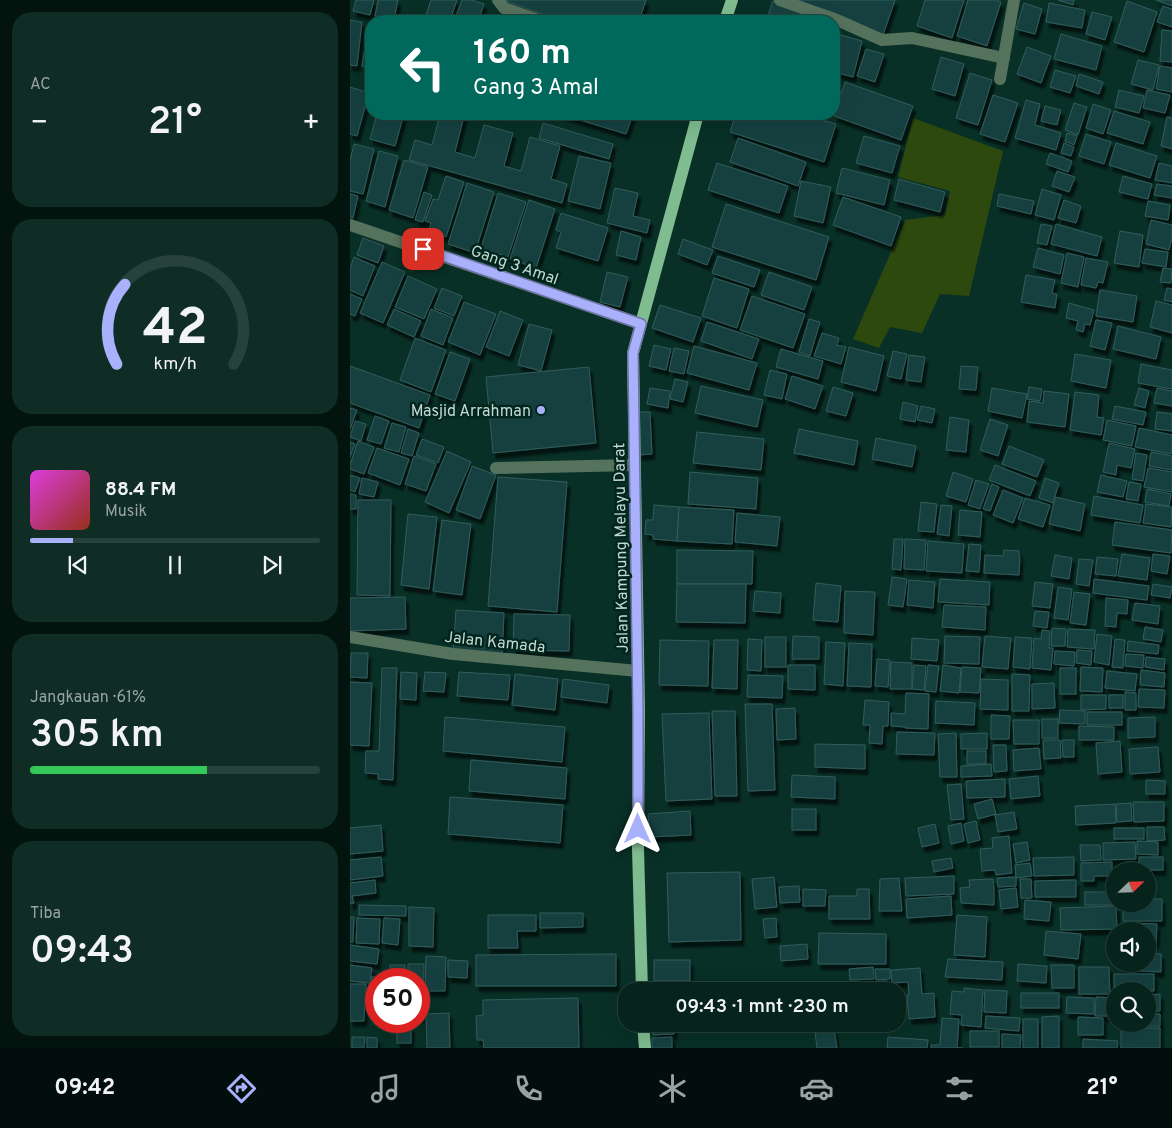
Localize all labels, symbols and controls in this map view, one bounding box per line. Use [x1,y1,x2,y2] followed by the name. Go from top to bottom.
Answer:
[473,32,571,76] text: 160 m
[390,35,455,100] icon: left
[30,75,51,95] text: AC
[473,75,599,102] text: Gang 3 Amal
[148,99,202,148] text: 21°
[30,106,48,142] text: −
[302,106,320,142] text: +
[402,228,444,270] pin
[409,235,437,263] icon: arrive
[468,242,561,290] street label: Gang 3 Amal
[142,297,208,363] text: 42
[153,353,197,376] text: km/h
[411,402,531,422] place label: Masjid Arrahman
[535,404,547,416] marker: Masjid Arrahman
[610,443,634,653] street label: Jalan Kampung Melayu Darat
[105,478,176,502] text: 88.4 FM
[105,502,147,522] text: Musik
[64,551,92,579] icon: previous
[161,551,189,579] icon: pause
[258,551,286,579] icon: next
[443,628,546,658] street label: Jalan Kamada
[30,688,146,708] text: Jangkauan · 61%
[30,712,164,761] text: 305 km
[611,802,663,854] position arrow
[1106,862,1156,912] north arrow
[1106,862,1156,1032] map controls
[30,904,61,924] text: Tiba
[1106,922,1156,972] button: sound
[30,928,134,977] text: 09:43
[365,968,430,1033] speed limit sign: 50
[1106,982,1156,1032] button: search
[675,995,849,1019] text: 09:43 · 1 mnt · 230 m
[224,1071,259,1106] icon: directions
[368,1071,403,1106] icon: music
[511,1071,546,1106] icon: phone
[655,1071,690,1106] icon: climate
[799,1071,834,1106] icon: car
[942,1071,977,1106] icon: filters
[54,1075,115,1102] text: 09:42
[1086,1075,1118,1102] text: 21°

